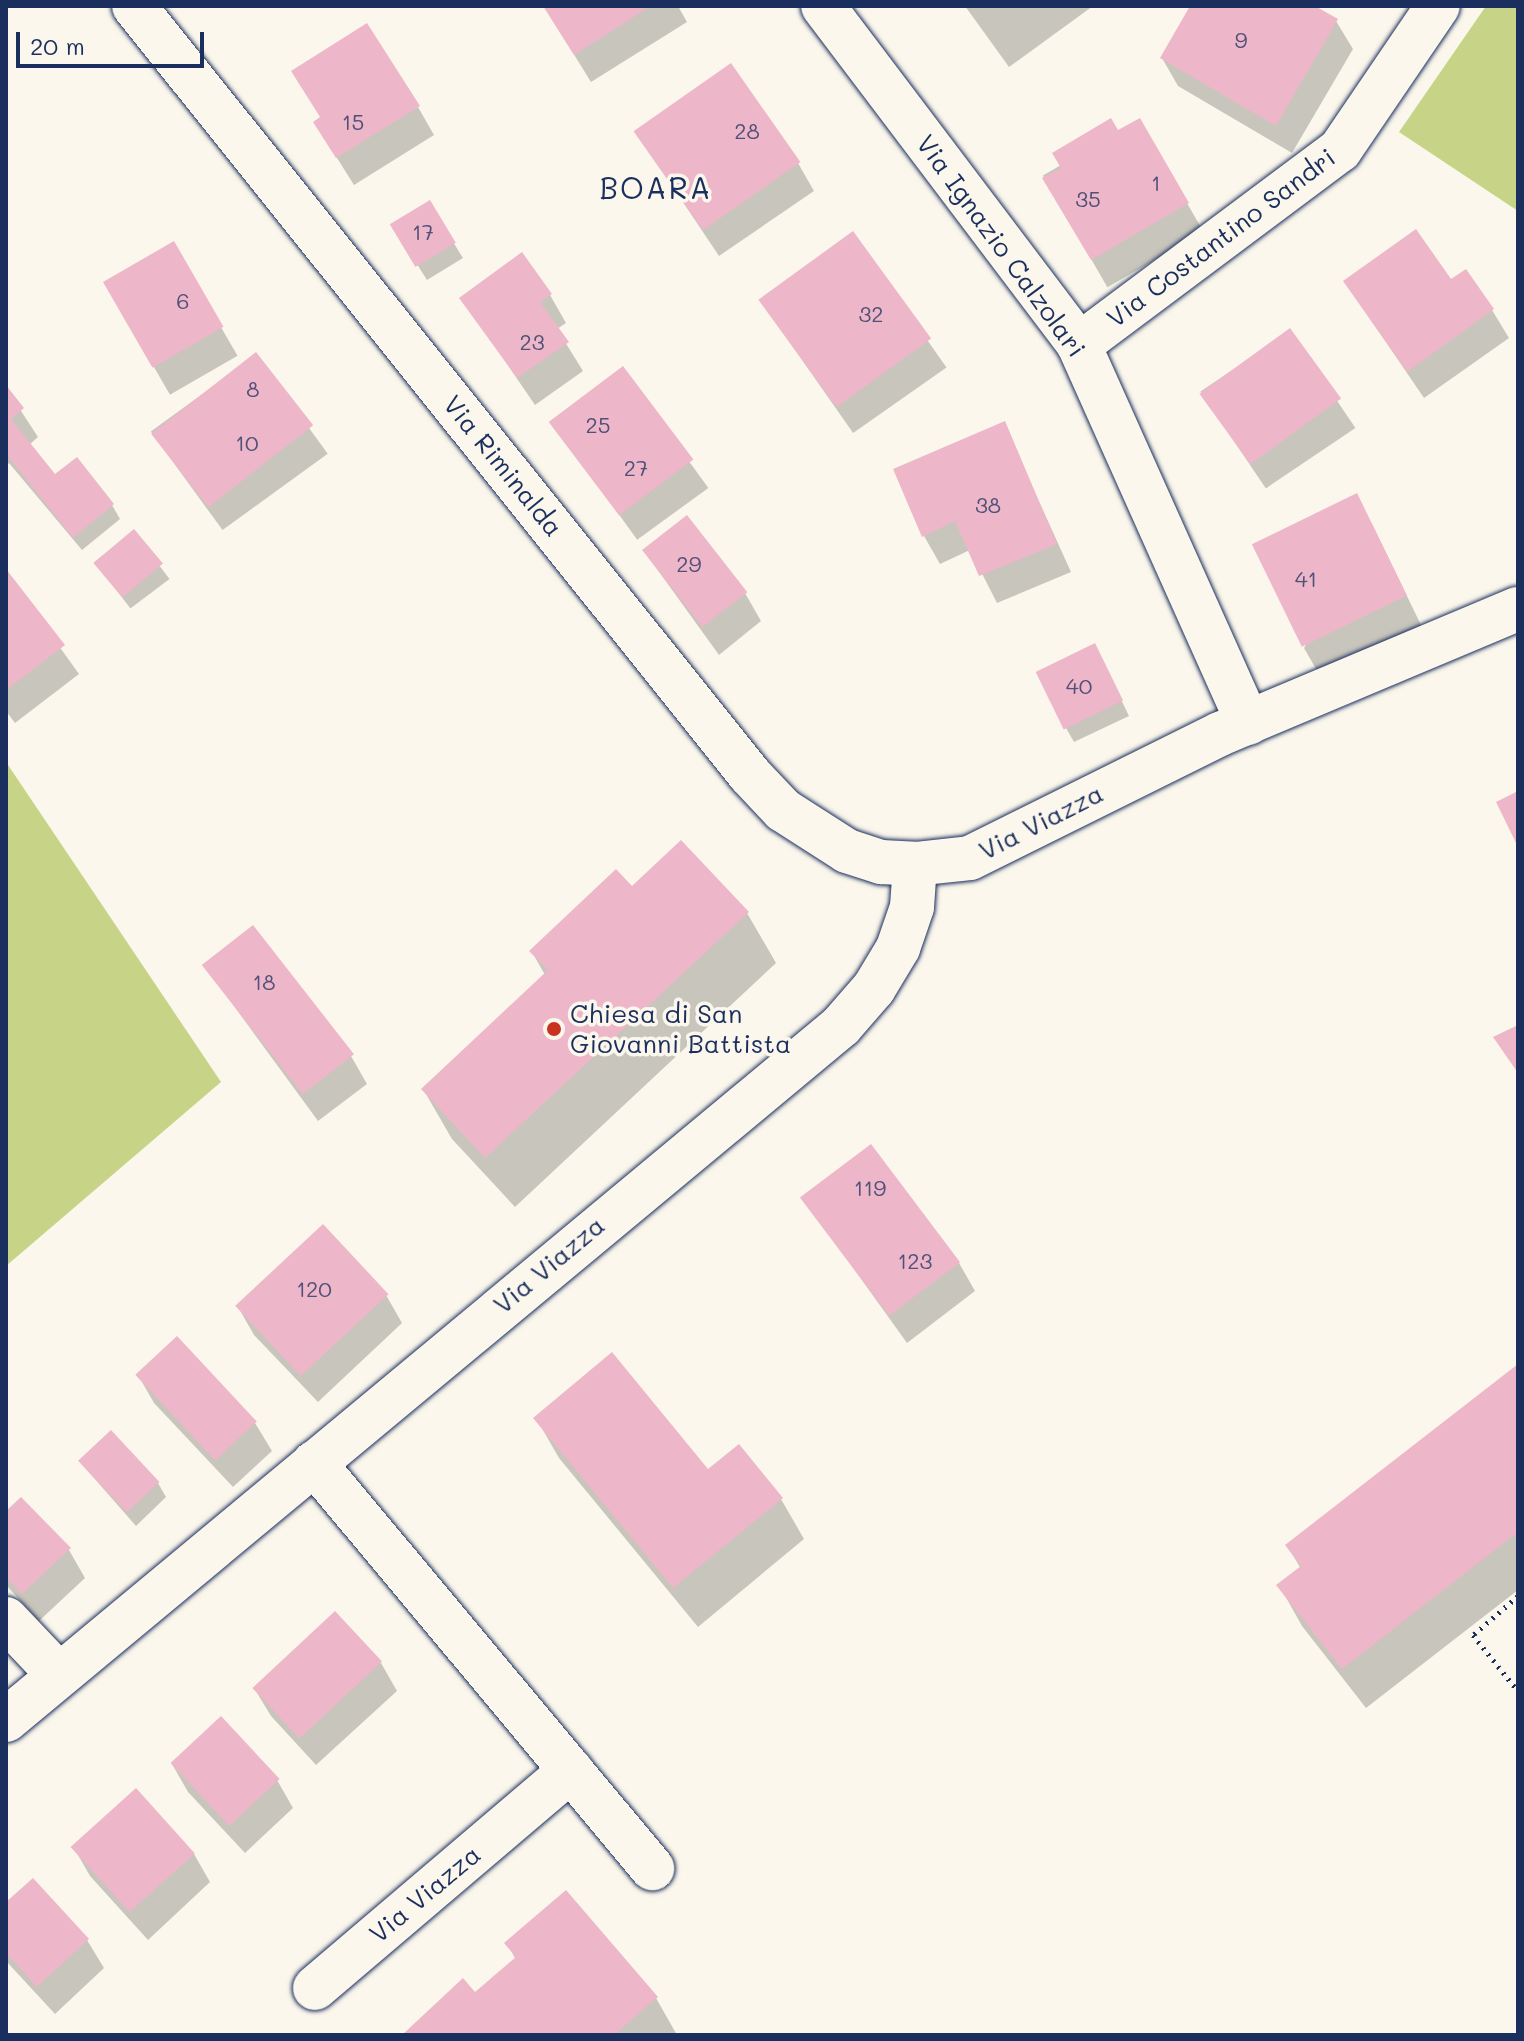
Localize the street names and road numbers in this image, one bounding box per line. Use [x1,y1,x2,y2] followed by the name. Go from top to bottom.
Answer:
[910,129,1092,363] street label: Via Ignazio Calzolari
[1101,142,1341,334] street label: Via Costantino Sandri
[437,389,569,543] street label: Via Riminalda
[974,777,1108,867] street label: Via Viazza
[487,1210,611,1320] street label: Via Viazza
[363,1839,487,1949] street label: Via Viazza

